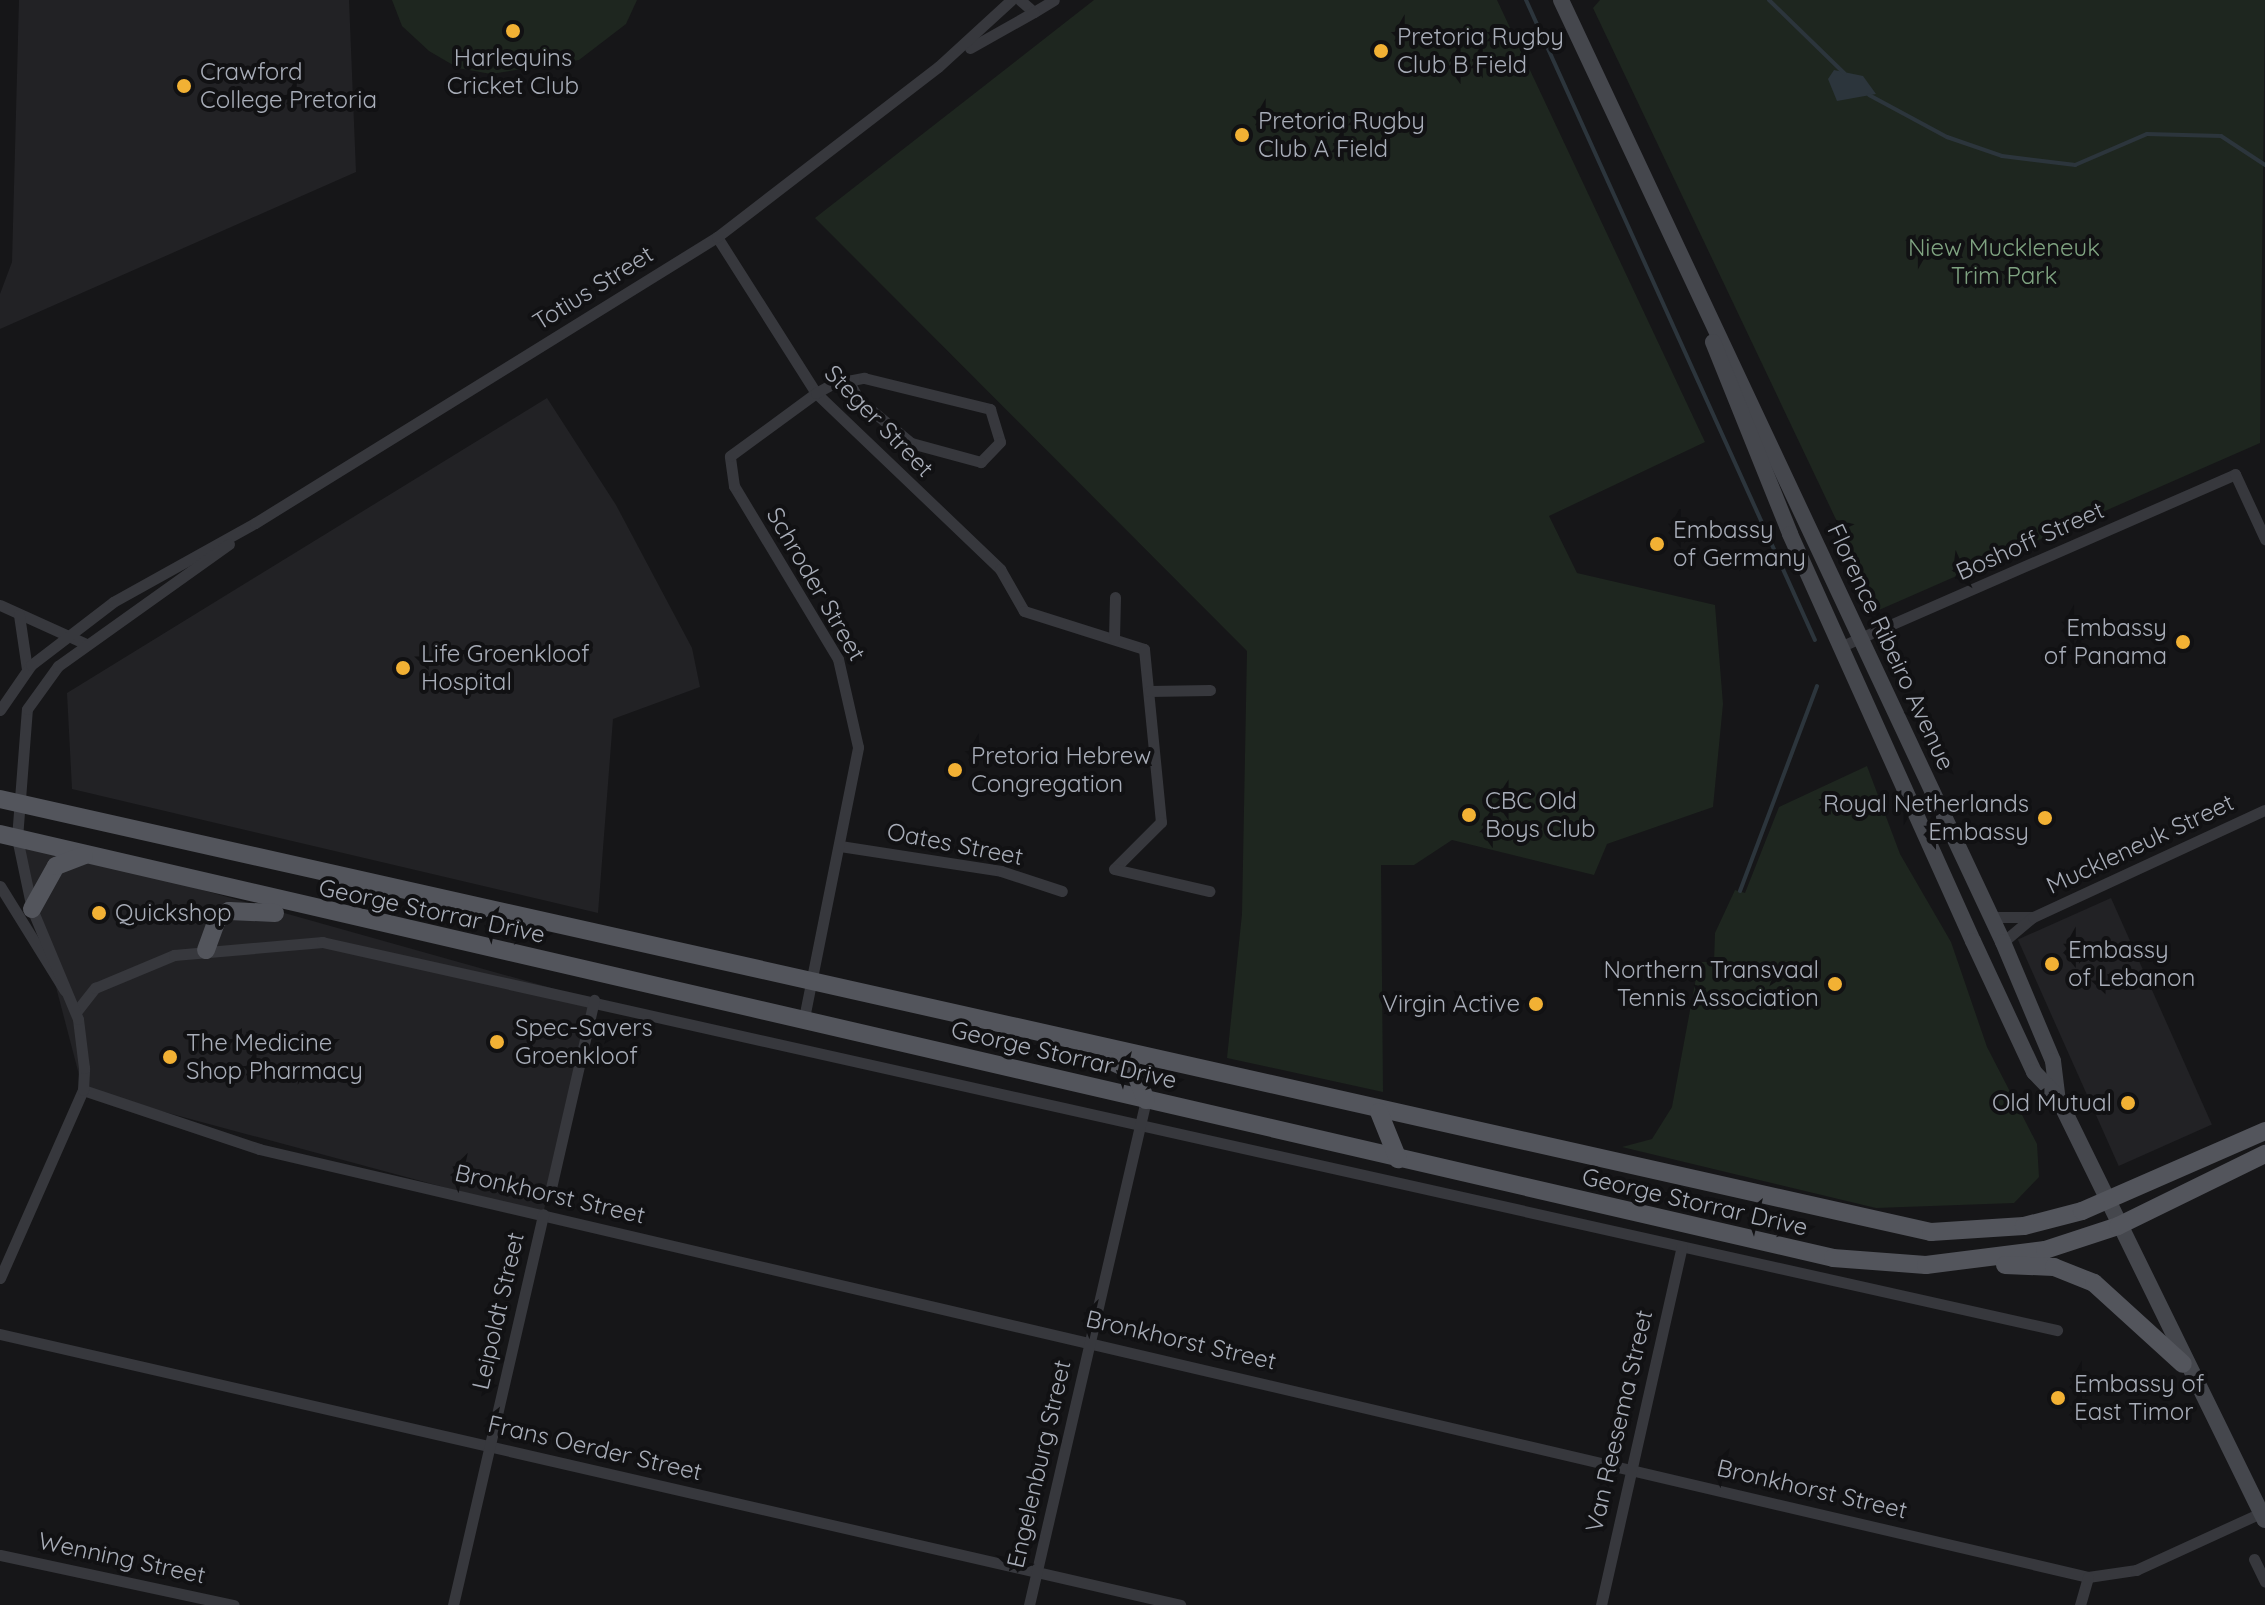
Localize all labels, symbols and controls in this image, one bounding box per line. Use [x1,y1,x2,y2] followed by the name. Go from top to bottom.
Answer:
[504,22,522,40] marker: Harlequins Cricket Club
[1397,23,1564,79] place label: Pretoria Rugby Club B Field
[1372,42,1390,60] marker: Pretoria Rugby Club B Field
[447,44,579,100] place label: Harlequins Cricket Club
[200,58,377,114] place label: Crawford College Pretoria
[175,77,193,95] marker: Crawford College Pretoria
[1258,107,1425,163] place label: Pretoria Rugby Club A Field
[1233,126,1251,144] marker: Pretoria Rugby Club A Field
[1908,234,2100,290] park label: Niew Muckleneuk Trim Park
[528,240,658,336] street label: Totius Street
[818,359,940,483] street label: Steger Street
[1952,496,2108,586] street label: Boshoff Street
[760,502,872,666] street label: Schroder Street
[1673,516,1806,572] place label: Embassy of Germany
[1821,519,1961,775] street label: Florence Ribeiro Avenue
[1648,535,1666,553] marker: Embassy of Germany
[2044,614,2167,670] place label: Embassy of Panama
[2174,633,2192,651] marker: Embassy of Panama
[421,640,590,696] place label: Life Groenkloof Hospital
[392,657,414,679] marker: Life Groenkloof Hospital
[971,742,1151,798] place label: Pretoria Hebrew Congregation
[946,761,964,779] marker: Pretoria Hebrew Congregation
[1485,787,1596,843] place label: CBC Old Boys Club
[2042,788,2238,900] street label: Muckleneuk Street
[1823,790,2029,846] place label: Royal Netherlands Embassy
[1460,806,1478,824] marker: CBC Old Boys Club
[2036,809,2054,827] marker: Royal Netherlands Embassy
[885,817,1025,871] street label: Oates Street
[316,873,548,949] street label: George Storrar Drive
[115,899,231,927] place label: Quickshop
[90,904,108,922] marker: Quickshop
[2068,936,2195,992] place label: Embassy of Lebanon
[2043,955,2061,973] marker: Embassy of Lebanon
[1604,956,1819,1012] place label: Northern Transvaal Tennis Association
[1826,975,1844,993] marker: Northern Transvaal Tennis Association
[1382,990,1520,1018] place label: Virgin Active
[1527,995,1545,1013] marker: Virgin Active
[515,1014,653,1070] place label: Spec-Savers Groenkloof
[948,1015,1180,1095] street label: George Storrar Drive
[186,1029,363,1085] place label: The Medicine Shop Pharmacy
[486,1031,508,1053] marker: Spec-Savers Groenkloof
[161,1048,179,1066] marker: The Medicine Shop Pharmacy
[1992,1089,2112,1117] place label: Old Mutual
[2119,1094,2137,1112] marker: Old Mutual
[452,1158,648,1230] street label: Bronkhorst Street
[1579,1162,1811,1242] street label: George Storrar Drive
[466,1230,530,1392] street label: Leipoldt Street
[1083,1304,1279,1376] street label: Bronkhorst Street
[1579,1307,1659,1535] street label: Van Reesema Street
[1001,1357,1077,1571] street label: Engelenburg Street
[2074,1370,2204,1426] place label: Embassy of East Timor
[2049,1389,2067,1407] marker: Embassy of East Timor
[485,1409,705,1487] street label: Frans Oerder Street
[1714,1453,1910,1525] street label: Bronkhorst Street
[36,1526,208,1590] street label: Wenning Street

